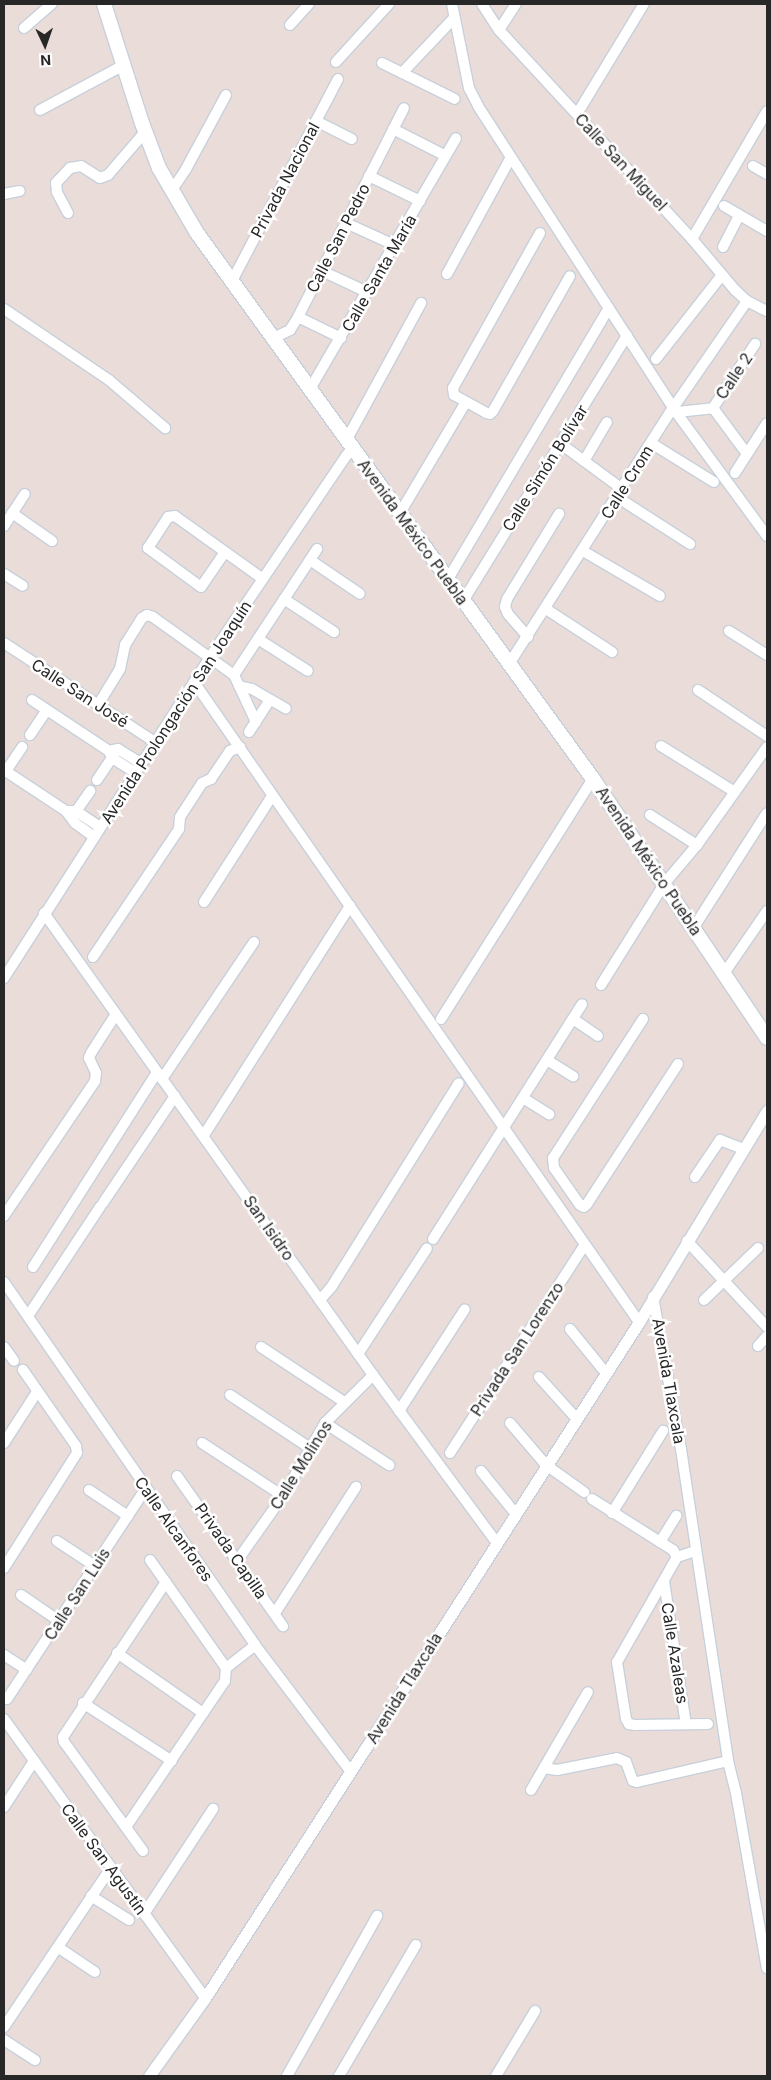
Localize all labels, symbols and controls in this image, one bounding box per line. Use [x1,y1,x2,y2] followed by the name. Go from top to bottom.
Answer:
[20,20,70,70] north arrow
[40,52,52,69] text: N
[571,109,671,215] street label: Calle San Miguel
[247,119,323,241] street label: Privada Nacional
[302,180,374,296] street label: Calle San Pedro
[338,211,420,335] street label: Calle Santa María
[712,349,756,403] street label: Calle 2
[498,401,592,535] street label: Calle Simón Bolívar
[597,442,657,522] street label: Calle Crom
[354,455,472,609] street label: Avenida México Puebla
[97,597,255,827] street label: Avenida Prolongación San Joaquín
[28,654,132,732] street label: Calle San José
[592,783,706,939] street label: Avenida México Puebla
[240,1192,298,1264] street label: San Isidro
[466,1278,568,1420] street label: Privada San Lorenzo
[648,1317,690,1445] street label: Avenida Tlaxcala
[266,1417,336,1513] street label: Calle Molinos
[131,1473,217,1585] street label: Calle Alcanfores
[191,1499,271,1603] street label: Privada Capilla
[40,1544,114,1644] street label: Calle San Luis
[658,1601,692,1705] street label: Calle Azaleas
[362,1629,446,1747] street label: Avenida Tlaxcala
[57,1800,151,1918] street label: Calle San Agustín

